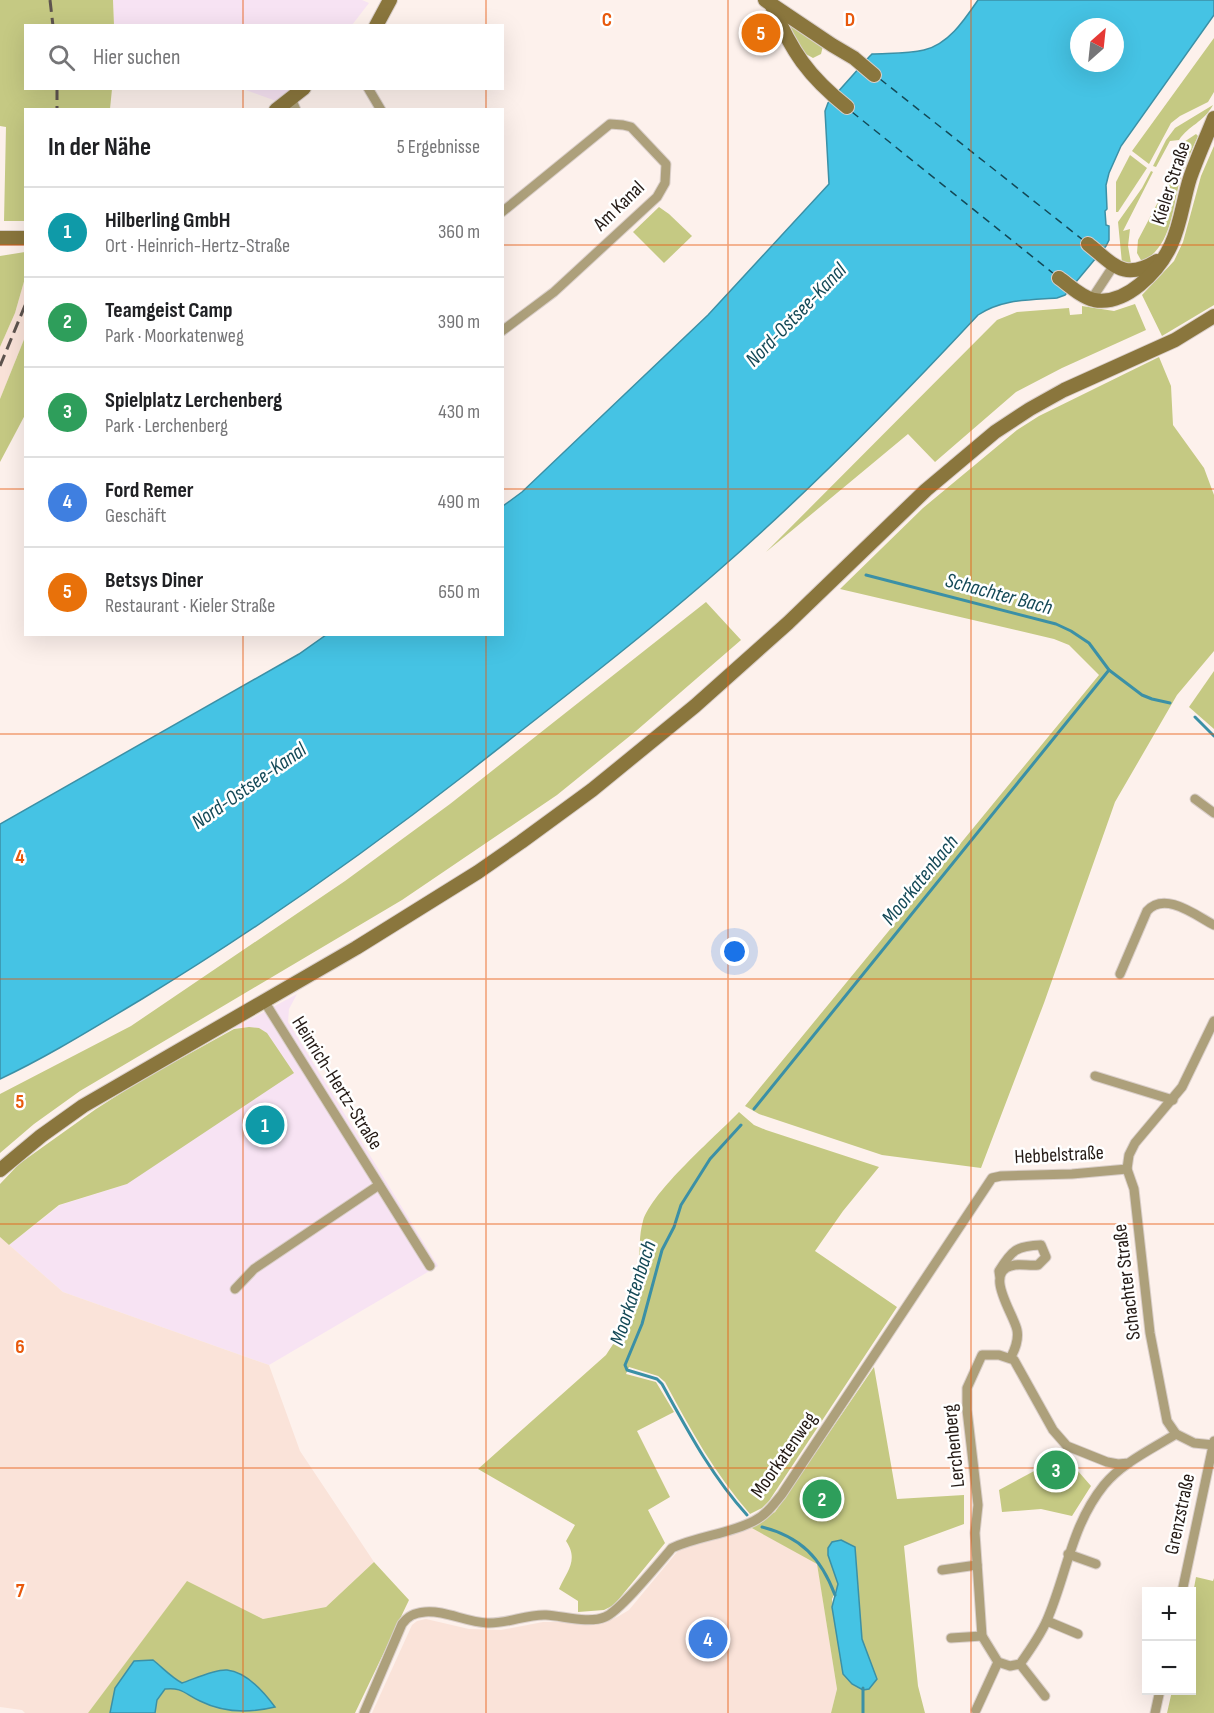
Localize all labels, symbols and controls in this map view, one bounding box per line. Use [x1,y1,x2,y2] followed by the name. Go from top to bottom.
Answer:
[602,8,612,32] text: C
[845,8,855,32] text: D
[742,10,780,56] pin: 5
[1070,18,1124,72] north arrow
[24,24,504,90] search box
[45,41,78,74] icon: search
[93,44,181,71] text: Hier suchen
[48,132,151,163] text: In der Nähe
[397,135,480,159] text: 5 Ergebnisse
[1146,139,1196,227] street label: Kieler Straße
[588,176,649,237] street label: Am Kanal
[105,207,231,234] text: Hilberling GmbH
[64,220,71,244] text: 1
[438,220,480,244] text: 360 m
[105,234,290,258] text: Ort · Heinrich-Hertz-Straße
[740,257,852,372] water label: Nord-Ostsee-Kanal
[105,297,233,324] text: Teamgeist Camp
[63,310,72,334] text: 2
[438,310,480,334] text: 390 m
[105,324,244,348] text: Park · Moorkatenweg
[105,387,282,414] text: Spielplatz Lerchenberg
[63,400,72,424] text: 3
[438,400,480,424] text: 430 m
[105,414,228,438] text: Park · Lerchenberg
[105,477,194,504] text: Ford Remer
[63,490,72,514] text: 4
[438,490,480,514] text: 490 m
[105,504,166,528] text: Geschäft
[105,567,203,594] text: Betsys Diner
[943,568,1055,620] water label: Schachter Bach
[63,580,72,604] text: 5
[438,580,480,604] text: 650 m
[105,594,275,618] text: Restaurant · Kieler Straße
[187,737,312,835] water label: Nord-Ostsee-Kanal
[876,830,964,930] water label: Moorkatenbach
[15,845,25,869] text: 4
[720,937,749,966] your location
[286,1012,388,1154] street label: Heinrich-Hertz-Straße
[16,1090,25,1114] text: 5
[246,1102,284,1148] pin: 1
[1014,1141,1104,1169] street label: Hebbelstraße
[1108,1223,1146,1341] street label: Schachter Straße
[604,1237,662,1348] water label: Moorkatenbach
[15,1335,25,1359] text: 6
[938,1403,970,1489] street label: Lerchenberg
[746,1407,822,1503] street label: Moorkatenweg
[1036,1448,1076,1492] pin: 3
[1160,1471,1200,1557] street label: Grenzstraße
[802,1476,842,1522] pin: 2
[16,1579,25,1603] text: 7
[1142,1587,1196,1695] map controls
[1142,1587,1196,1641] button: +
[688,1616,728,1662] pin: 4
[1142,1641,1196,1695] button: −

